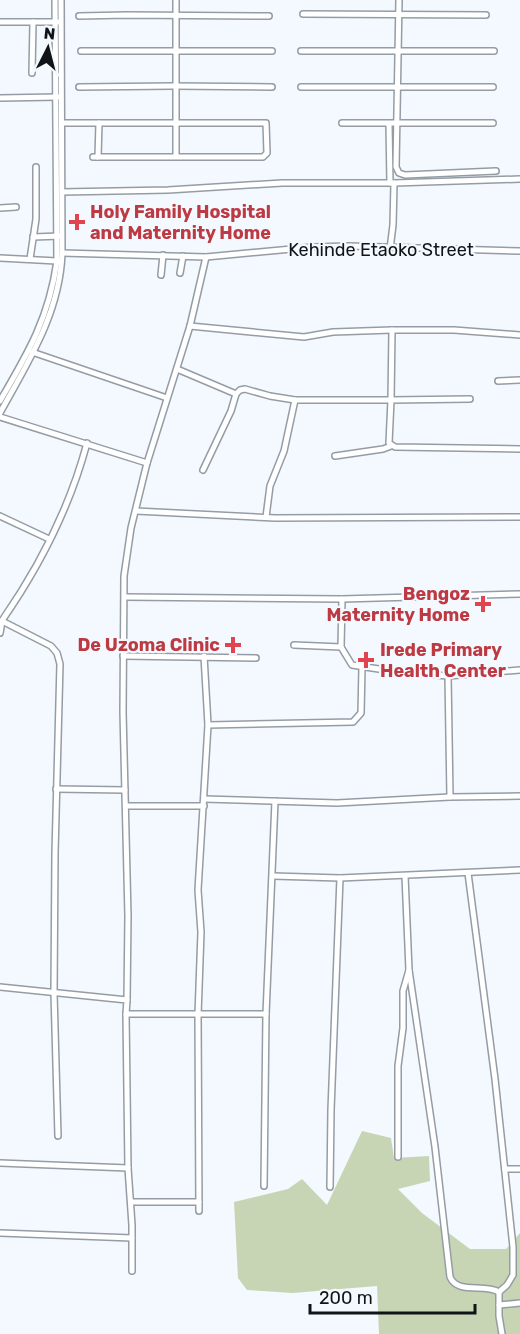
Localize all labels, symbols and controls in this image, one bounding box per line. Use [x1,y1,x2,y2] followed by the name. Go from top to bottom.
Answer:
[18,18,78,78] north arrow
[43,24,56,44] text: N
[90,201,271,244] place label: Holy Family Hospital and Maternity Home
[68,213,86,231] marker: Holy Family Hospital and Maternity Home
[288,239,474,261] street label: Kehinde Etaoko Street
[326,583,470,626] place label: Bengoz Maternity Home
[474,595,492,613] marker: Bengoz Maternity Home
[77,634,220,656] place label: De Uzoma Clinic
[224,636,242,654] marker: De Uzoma Clinic
[380,639,506,682] place label: Irede Primary Health Center
[357,651,375,669] marker: Irede Primary Health Center
[310,1277,475,1315] scale bar
[319,1287,373,1309] text: 200 m

